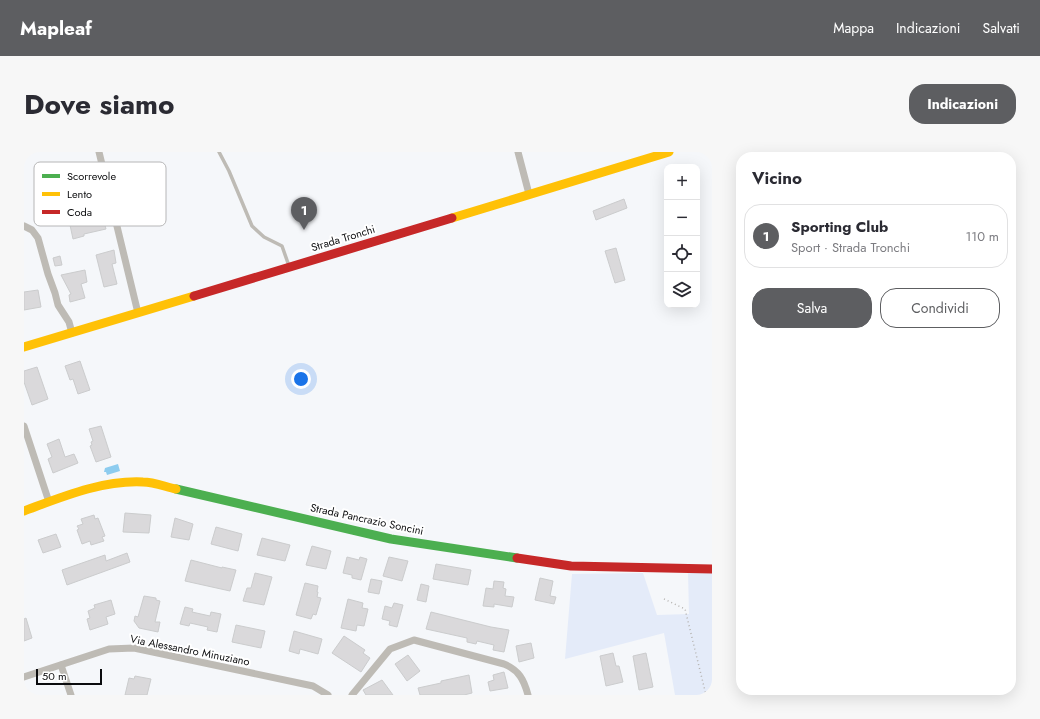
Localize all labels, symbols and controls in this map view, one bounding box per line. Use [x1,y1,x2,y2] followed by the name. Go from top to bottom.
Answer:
[20,15,92,42] text: Mapleaf
[833,18,874,38] text: Mappa
[896,18,960,38] text: Indicazioni
[982,18,1020,38] text: Salvati
[24,84,174,125] text: Dove siamo
[909,84,1016,124] button: Indicazioni
[34,162,166,226] legend
[664,164,700,308] map controls
[664,164,700,200] button: +
[752,166,802,190] text: Vicino
[67,168,116,184] text: Scorrevole
[67,186,92,202] text: Lento
[291,197,317,230] pin: 1
[664,200,700,236] button: −
[67,204,92,220] text: Coda
[791,216,888,238] text: Sporting Club
[309,221,377,255] street label: Strada Tronchi
[763,227,769,246] text: 1
[965,227,999,246] text: 110 m
[664,236,700,272] button: locate
[791,238,910,257] text: Sport · Strada Tronchi
[664,272,700,308] button: layers
[752,288,872,328] button: Salva
[880,288,1000,328] button: Condividi
[291,369,311,389] your location
[309,499,425,539] street label: Strada Pancrazio Soncini
[129,631,251,669] street label: Via Alessandro Minuziano
[36,667,102,686] scale bar
[42,668,67,684] text: 50 m

